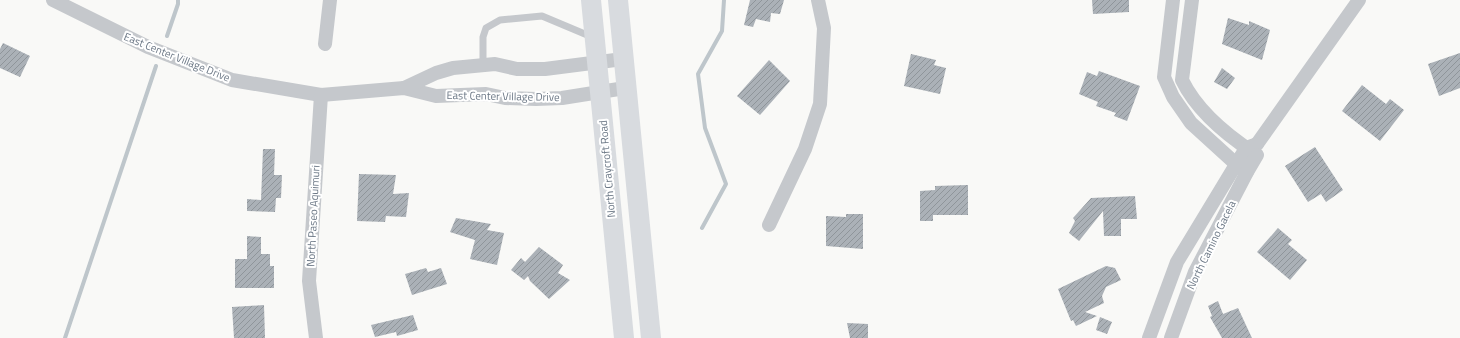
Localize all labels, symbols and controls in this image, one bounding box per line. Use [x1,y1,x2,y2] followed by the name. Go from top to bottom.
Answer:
[122,28,233,86] street label: East Center Village Drive
[446,87,560,105] street label: East Center Village Drive
[595,119,619,218] street label: North Craycroft Road
[302,165,324,267] street label: North Paseo Aquimuri
[1183,197,1240,292] street label: North Camino Gacela

